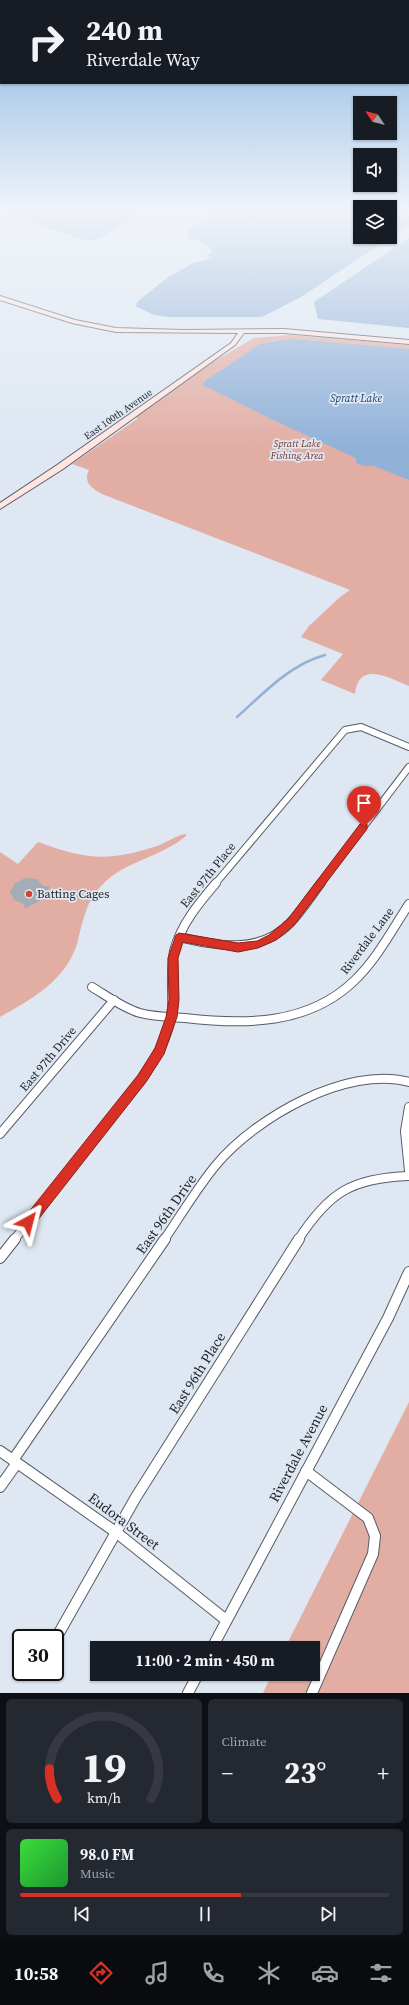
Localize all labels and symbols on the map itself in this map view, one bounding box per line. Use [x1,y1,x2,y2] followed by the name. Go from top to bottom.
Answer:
[353,96,397,140] north arrow
[81,386,155,442] street label: East 100th Avenue
[330,391,382,406] water label: Spratt Lake
[270,437,324,462] park label: Spratt Lake Fishing Area
[347,786,381,827] pin
[177,839,239,911] street label: East 97th Place
[37,886,109,902] place label: Batting Cages
[24,889,34,899] marker: Batting Cages
[337,904,397,978] street label: Riverdale Lane
[16,1023,80,1095] street label: East 97th Drive
[131,1170,201,1258] street label: East 96th Drive
[7,1201,49,1243] position arrow
[164,1328,230,1418] street label: East 96th Place
[264,1401,332,1505] street label: Riverdale Avenue
[84,1488,164,1555] street label: Eudora Street
[12,1629,64,1681] speed limit sign: 30

